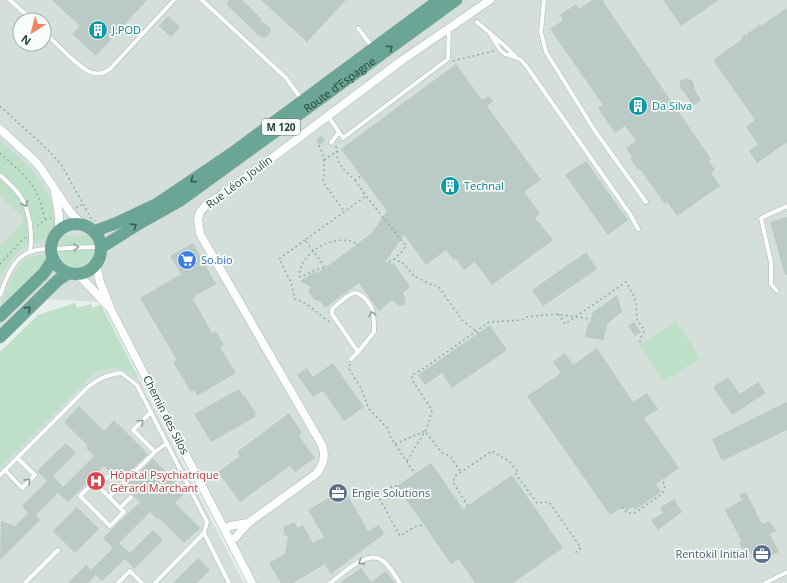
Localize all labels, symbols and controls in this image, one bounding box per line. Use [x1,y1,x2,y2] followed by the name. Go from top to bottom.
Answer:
[12,12,52,52] north arrow
[87,19,109,41] building icon: J.POD
[111,22,141,37] place label: J.POD
[18,32,34,49] text: N
[386,46,393,53] one-way arrow
[300,53,378,115] street label: Route d'Espagne
[627,95,649,117] building icon: Da Silva
[652,98,692,113] place label: Da Silva
[262,119,300,135] road number: M 120
[203,152,275,211] street label: Rue Léon Joulin
[190,175,197,182] one-way arrow
[439,175,461,197] building icon: Technal
[464,178,504,193] place label: Technal
[20,201,28,208] one-way arrow
[130,224,137,231] one-way arrow
[73,243,79,252] one-way arrow
[176,249,198,271] supermarket icon: So.bio
[201,252,233,267] place label: So.bio
[23,306,31,314] one-way arrow
[368,311,377,318] one-way arrow
[140,373,193,457] street label: Chemin des Silos
[136,419,144,427] one-way arrow
[110,467,219,495] place label: Hôpital Psychiatrique Gérard Marchant
[85,470,107,492] hospital icon: Hôpital Psychiatrique Gérard Marchant
[23,479,31,486] one-way arrow
[327,482,349,504] office icon: Engie Solutions
[352,485,430,500] place label: Engie Solutions
[751,543,773,565] office icon: Rentokil Initial
[675,546,748,561] place label: Rentokil Initial
[358,557,365,564] one-way arrow

